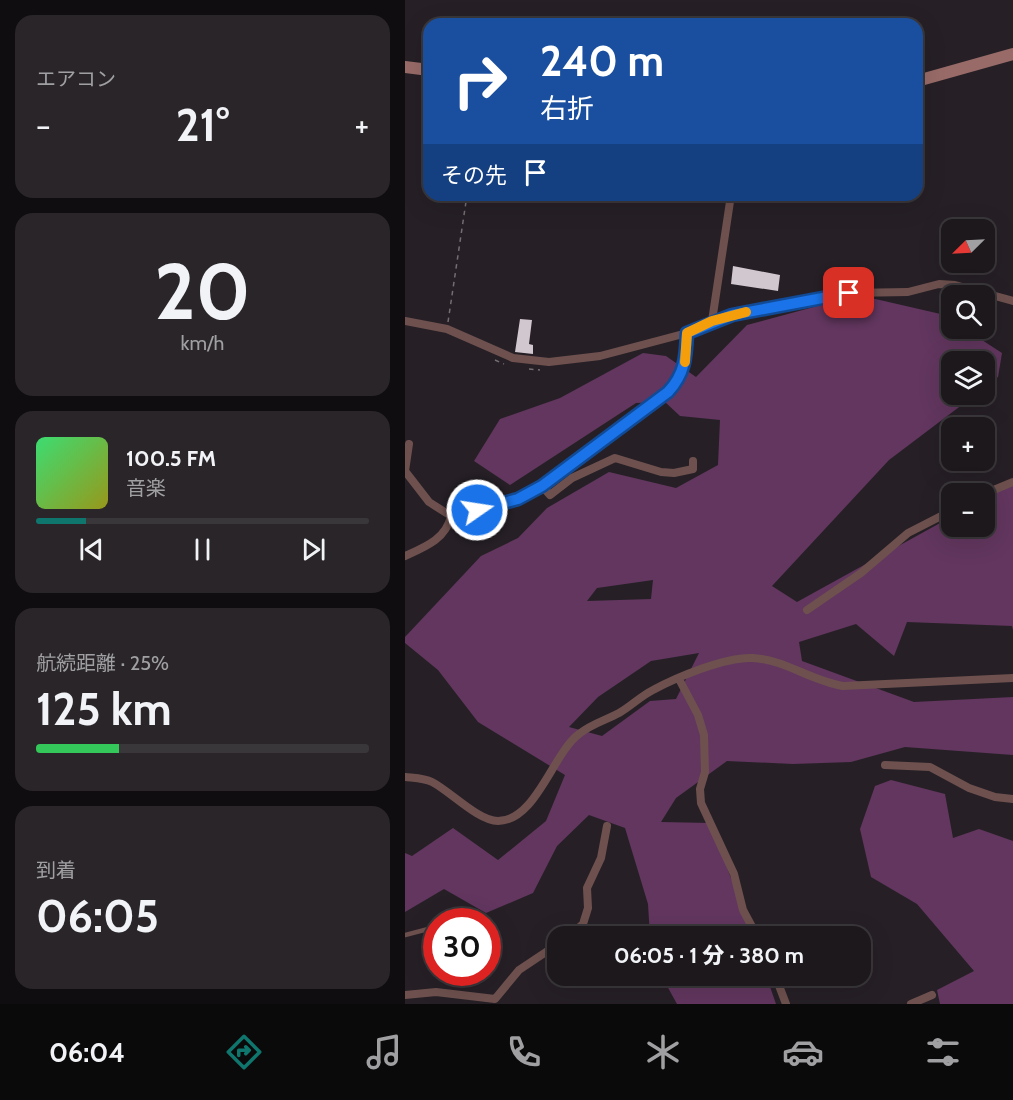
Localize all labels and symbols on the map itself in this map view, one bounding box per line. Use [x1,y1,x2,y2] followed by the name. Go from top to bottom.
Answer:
[941,219,995,273] north arrow
[823,267,874,318] pin
[445,478,509,542] position arrow
[423,908,501,986] speed limit sign: 30

